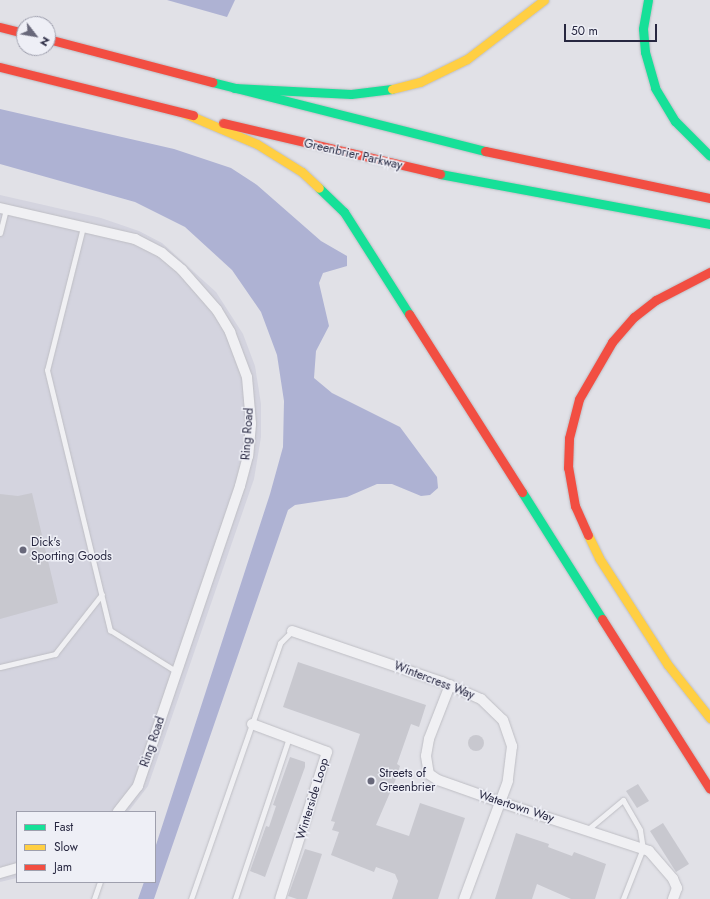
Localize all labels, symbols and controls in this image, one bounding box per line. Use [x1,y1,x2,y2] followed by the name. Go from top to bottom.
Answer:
[16,16,56,56] north arrow
[566,16,659,42] scale bar
[571,22,598,40] text: 50 m
[36,34,55,50] text: N
[302,137,404,173] street label: Greenbrier Parkway
[239,407,257,461] street label: Ring Road
[31,536,112,564] place label: Dick's Sporting Goods
[18,545,28,555] marker: Dick's Sporting Goods
[392,659,476,703] street label: Wintercress Way
[138,715,168,769] street label: Ring Road
[294,757,332,841] street label: Winterside Loop
[379,767,435,795] place label: Streets of Greenbrier
[366,776,376,786] marker: Streets of Greenbrier
[476,788,556,826] street label: Watertown Way
[16,811,156,883] legend
[54,818,73,836] text: Fast
[54,838,78,856] text: Slow
[54,858,72,876] text: Jam

